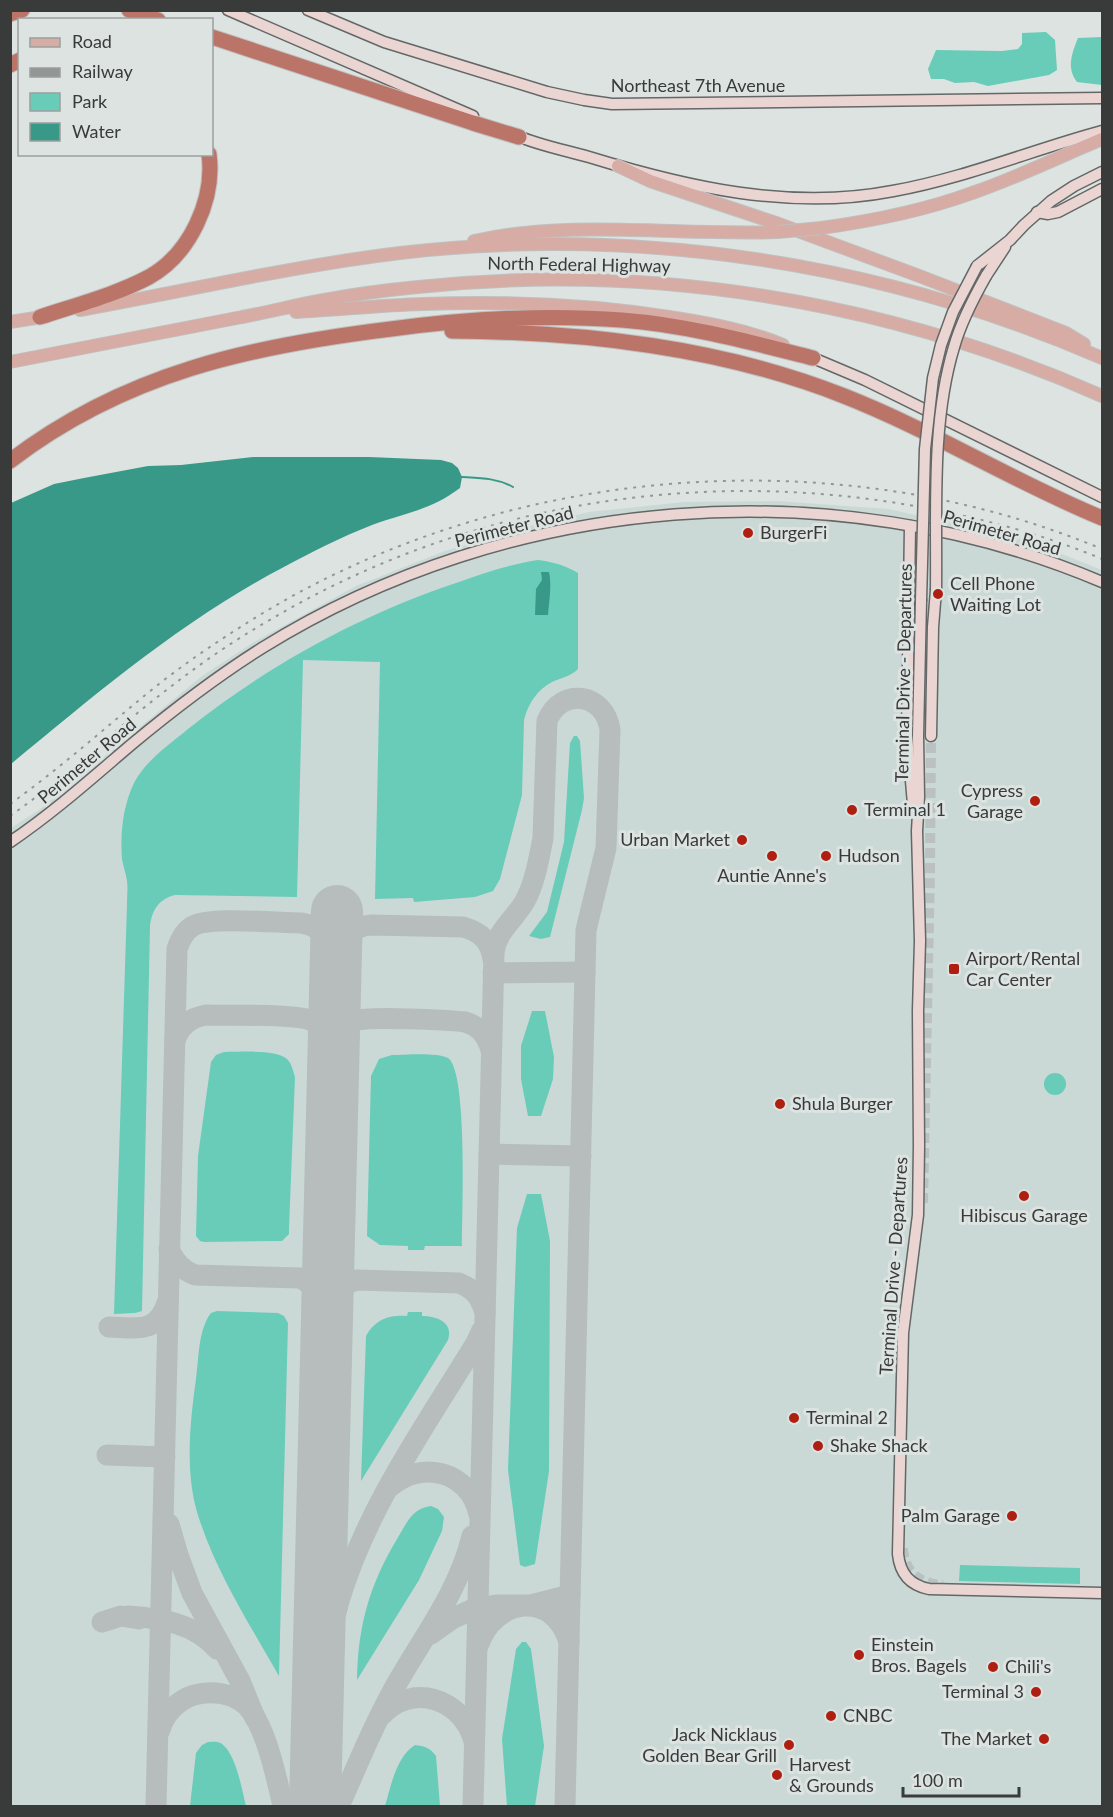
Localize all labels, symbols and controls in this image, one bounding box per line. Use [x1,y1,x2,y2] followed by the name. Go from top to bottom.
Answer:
[18,18,213,156] legend
[72,30,112,52] text: Road
[72,60,133,82] text: Railway
[611,74,785,96] street label: Northeast 7th Avenue
[72,90,108,112] text: Park
[72,120,121,142] text: Water
[487,251,672,277] street label: North Federal Highway
[452,501,575,551] street label: Perimeter Road
[941,505,1064,559] street label: Perimeter Road
[760,521,827,543] place label: BurgerFi
[741,526,755,540] marker: BurgerFi
[890,563,916,783] street label: Terminal Drive - Departures
[950,572,1042,615] place label: Cell Phone Waiting Lot
[931,587,945,601] marker: Cell Phone Waiting Lot
[33,713,140,808] street label: Perimeter Road
[961,779,1023,822] place label: Cypress Garage
[1028,794,1042,808] marker: Cypress Garage
[864,798,946,820] place label: Terminal 1
[845,803,859,817] marker: Terminal 1
[620,828,731,850] place label: Urban Market
[735,833,749,847] marker: Urban Market
[838,844,900,866] place label: Hudson
[765,849,779,863] marker: Auntie Anne's
[819,849,833,863] marker: Hudson
[717,864,827,886] place label: Auntie Anne's
[966,947,1080,990] place label: Airport/Rental Car Center
[947,962,961,976] marker: Airport/Rental Car Center
[792,1092,893,1114] place label: Shula Burger
[773,1097,787,1111] marker: Shula Burger
[874,1156,912,1376] street label: Terminal Drive - Departures
[1017,1189,1031,1203] marker: Hibiscus Garage
[960,1204,1088,1226] place label: Hibiscus Garage
[806,1406,888,1428] place label: Terminal 2
[787,1411,801,1425] marker: Terminal 2
[830,1434,929,1456] place label: Shake Shack
[811,1439,825,1453] marker: Shake Shack
[901,1504,1000,1526] place label: Palm Garage
[1005,1509,1019,1523] marker: Palm Garage
[871,1633,967,1676] place label: Einstein Bros. Bagels
[852,1648,866,1662] marker: Einstein Bros. Bagels
[1005,1655,1051,1677] place label: Chili's
[986,1660,1000,1674] marker: Chili's
[942,1680,1024,1702] place label: Terminal 3
[1029,1685,1043,1699] marker: Terminal 3
[843,1704,892,1726] place label: CNBC
[824,1709,838,1723] marker: CNBC
[642,1723,777,1766] place label: Jack Nicklaus Golden Bear Grill
[941,1727,1033,1749] place label: The Market
[1037,1732,1051,1746] marker: The Market
[782,1738,796,1752] marker: Jack Nicklaus Golden Bear Grill
[789,1753,874,1796] place label: Harvest & Grounds
[903,1760,1018,1798] scale bar
[770,1768,784,1782] marker: Harvest & Grounds
[912,1769,963,1791] text: 100 m

